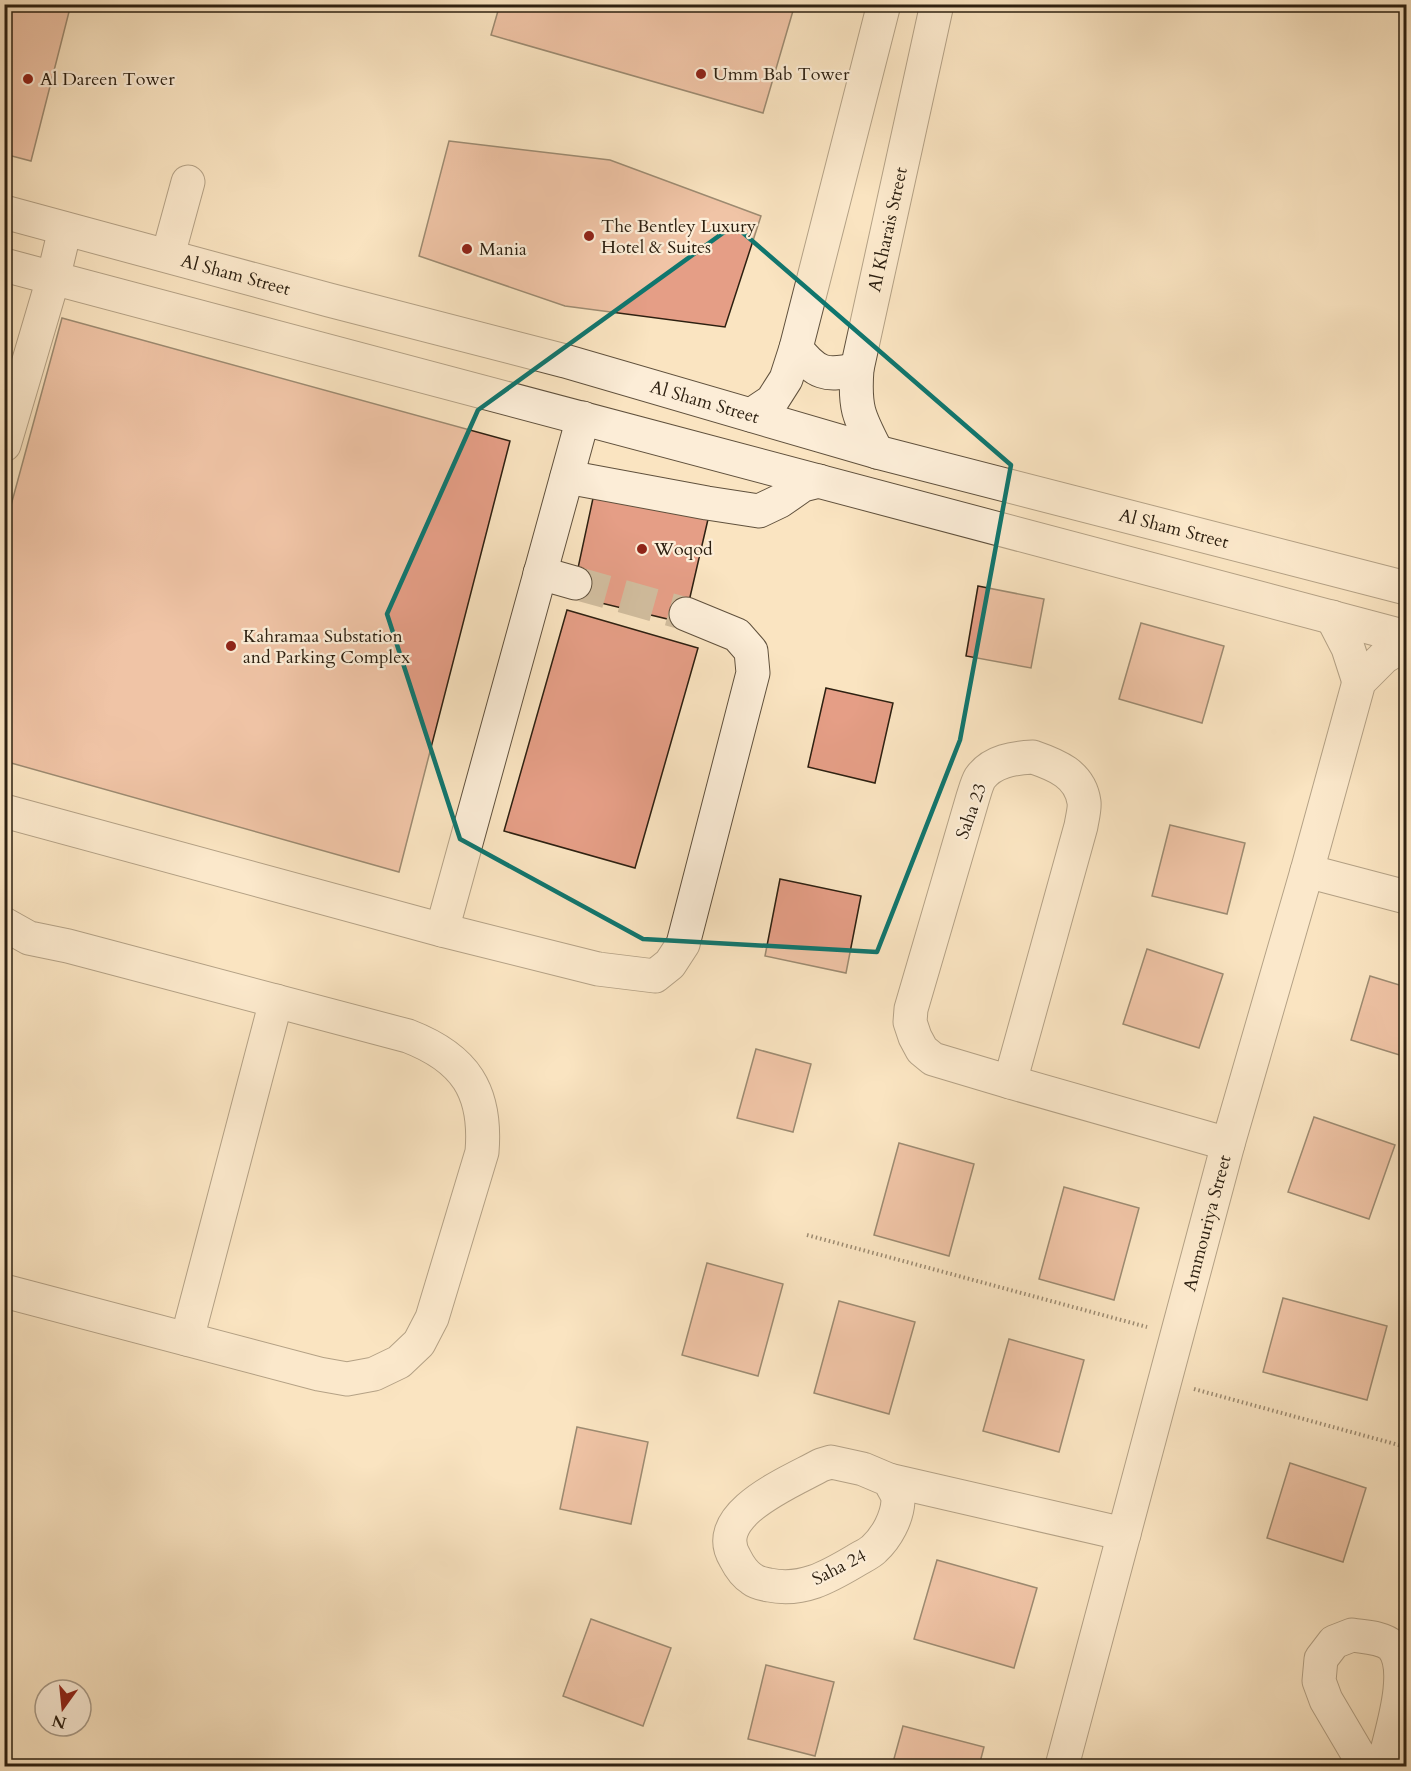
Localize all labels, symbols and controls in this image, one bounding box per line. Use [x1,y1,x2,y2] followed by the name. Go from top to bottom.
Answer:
[713,62,850,87] place label: Umm Bab Tower
[40,67,175,92] place label: Al Dareen Tower
[694,67,708,81] marker: Umm Bab Tower
[21,72,35,86] marker: Al Dareen Tower
[862,165,914,294] street label: Al Kharais Street
[601,214,757,260] place label: The Bentley Luxury Hotel & Suites
[582,229,596,243] marker: The Bentley Luxury Hotel & Suites
[479,237,527,262] place label: Mania
[460,242,474,256] marker: Mania
[178,248,293,302] street label: Al Sham Street
[647,374,762,430] street label: Al Sham Street
[1116,503,1232,555] street label: Al Sham Street
[653,537,713,562] place label: Woqod
[635,542,649,556] marker: Woqod
[243,624,410,670] place label: Kahramaa Substation and Parking Complex
[224,639,238,653] marker: Kahramaa Substation and Parking Complex
[950,780,993,843] street label: Saha 23
[1177,1152,1238,1294] street label: Ammouriya Street
[808,1543,871,1592] street label: Saha 24
[33,1678,93,1738] north arrow
[50,1709,69,1734] text: N

